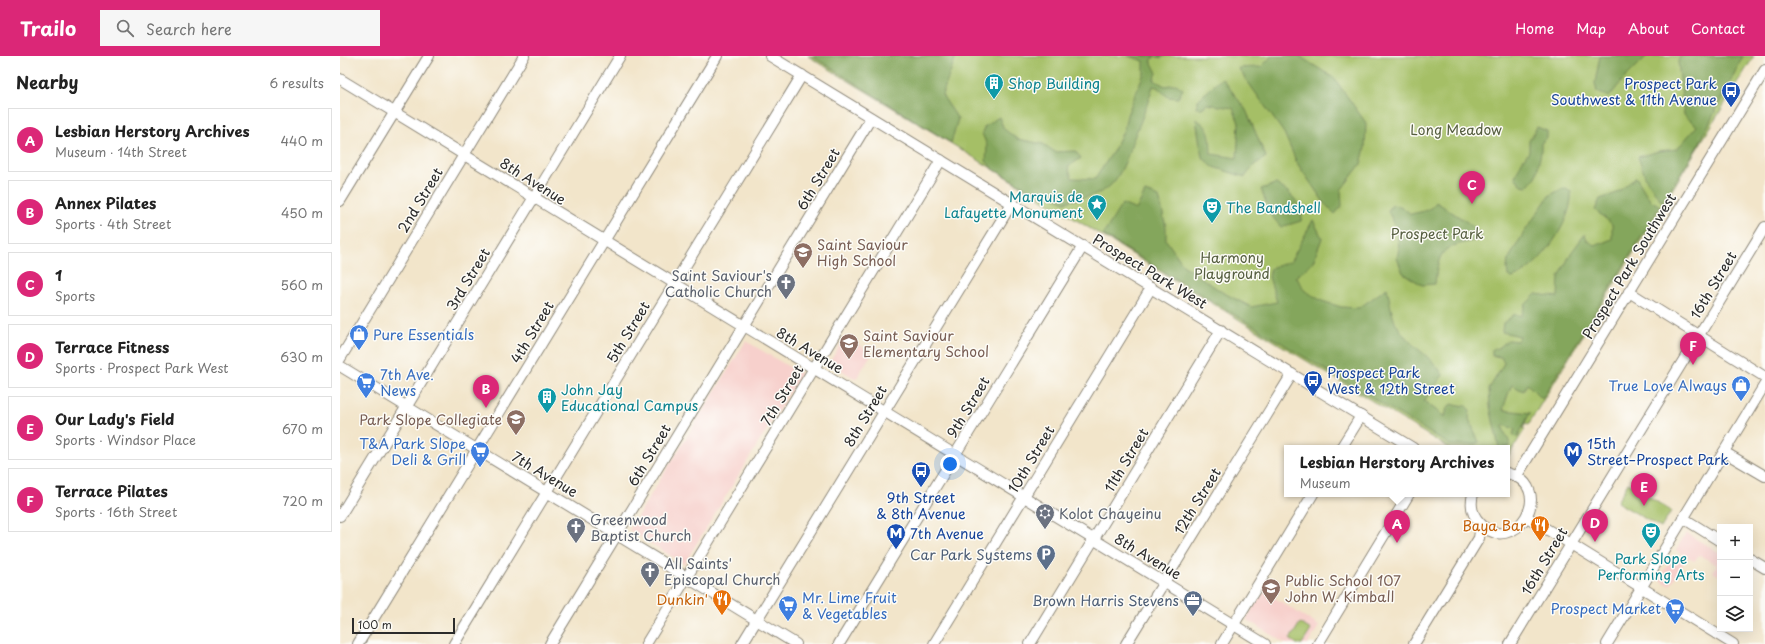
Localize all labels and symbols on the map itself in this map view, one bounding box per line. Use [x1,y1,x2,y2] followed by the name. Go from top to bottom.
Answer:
[983,72,1005,100] building icon: Shop Building
[1008,73,1100,94] place label: Shop Building
[1551,73,1717,110] place label: Prospect Park Southwest & 11th Avenue
[1720,80,1742,108] bus stop icon: Prospect Park Southwest & 11th Avenue
[1410,119,1502,140] park label: Long Meadow
[791,144,845,214] street label: 6th Street
[496,152,571,210] street label: 8th Avenue
[392,163,448,237] street label: 2nd Street
[1459,171,1485,204] pin: C
[944,186,1083,223] place label: Marquis de Lafayette Monument
[1577,189,1681,343] street label: Prospect Park Southwest
[1086,193,1108,221] place icon: Marquis de Lafayette Monument
[1201,196,1223,224] theatre icon: The Bandshell
[1226,197,1321,218] place label: The Bandshell
[1391,223,1484,244] park label: Prospect Park
[1089,228,1212,314] street label: Prospect Park West
[817,234,908,271] place label: Saint Saviour High School
[792,241,814,269] school or university icon: Saint Saviour High School
[441,244,495,314] street label: 3rd Street
[1194,247,1270,284] park label: Harmony Playground
[1685,247,1742,323] street label: 16th Street
[665,265,772,302] place label: Saint Saviour's Catholic Church
[775,272,797,300] church icon: Saint Saviour's Catholic Church
[505,297,559,367] street label: 4th Street
[601,297,655,367] street label: 5th Street
[773,322,848,378] street label: 8th Avenue
[348,323,370,351] shop icon: Pure Essentials
[373,324,474,345] place label: Pure Essentials
[863,325,989,362] place label: Saint Saviour Elementary School
[838,332,860,360] school or university icon: Saint Saviour Elementary School
[1680,332,1706,365] pin: F
[756,360,809,430] street label: 7th Street
[1327,362,1455,399] place label: Prospect Park West & 12th Street
[380,364,434,401] place label: 7th Ave. News
[1302,369,1324,397] bus stop icon: Prospect Park West & 12th Street
[355,371,377,399] supermarket icon: 7th Ave. News
[941,372,995,442] street label: 9th Street
[1730,374,1752,402] shop icon: True Love Always
[473,375,499,408] pin: B
[1609,375,1727,396] place label: True Love Always
[561,379,698,416] place label: John Jay Educational Campus
[838,381,892,451] street label: 8th Street
[536,386,558,414] building icon: John Jay Educational Campus
[505,408,527,436] school or university icon: Park Slope Collegiate
[359,409,502,430] place label: Park Slope Collegiate
[622,420,676,490] street label: 6th Street
[1003,421,1060,497] street label: 10th Street
[1099,424,1154,496] street label: 11th Street
[359,433,466,470] place label: T&A Park Slope Deli & Grill
[1587,433,1729,470] place label: 15th Street–Prospect Park
[469,440,491,468] supermarket icon: T&A Park Slope Deli & Grill
[1562,440,1584,468] metro station icon: 15th Street–Prospect Park
[508,446,582,502] street label: 7th Avenue
[940,454,960,474] your location
[910,460,932,488] bus stop icon: 9th Street & 8th Avenue
[1168,463,1226,539] street label: 12th Street
[1631,473,1657,506] pin: E
[876,487,966,524] place label: 9th Street & 8th Avenue
[1034,502,1056,530] synagogue icon: Kolot Chayeinu
[1059,503,1161,524] place label: Kolot Chayeinu
[590,509,691,546] place label: Greenwood Baptist Church
[1582,509,1608,542] pin: D
[1384,510,1410,543] pin: A
[1529,514,1551,542] restaurant icon: Baya Bar
[1462,515,1527,536] place label: Baya Bar
[565,516,587,544] church icon: Greenwood Baptist Church
[1640,521,1662,549] theatre icon: Park Slope Performing Arts
[885,522,907,550] metro station icon: 7th Avenue
[910,523,984,544] place label: 7th Avenue
[1516,523,1573,599] street label: 16th Street
[1111,528,1186,584] street label: 8th Avenue
[1035,543,1057,571] parking icon: Car Park Systems
[910,544,1032,565] place label: Car Park Systems
[1597,548,1705,585] place label: Park Slope Performing Arts
[664,553,780,590] place label: All Saints' Episcopal Church
[639,560,661,588] church icon: All Saints' Episcopal Church
[1285,570,1401,607] place label: Public School 107 John W. Kimball
[1260,577,1282,605] school or university icon: Public School 107 John W. Kimball
[802,587,897,624] place label: Mr. Lime Fruit & Vegetables
[711,588,733,616] restaurant icon: Dunkin'
[656,589,708,610] place label: Dunkin'
[1182,589,1204,617] office icon: Brown Harris Stevens
[1032,590,1179,611] place label: Brown Harris Stevens
[777,594,799,622] supermarket icon: Mr. Lime Fruit & Vegetables
[1664,597,1686,625] supermarket icon: Prospect Market
[1551,598,1661,619] place label: Prospect Market
[352,616,455,635] scale bar

